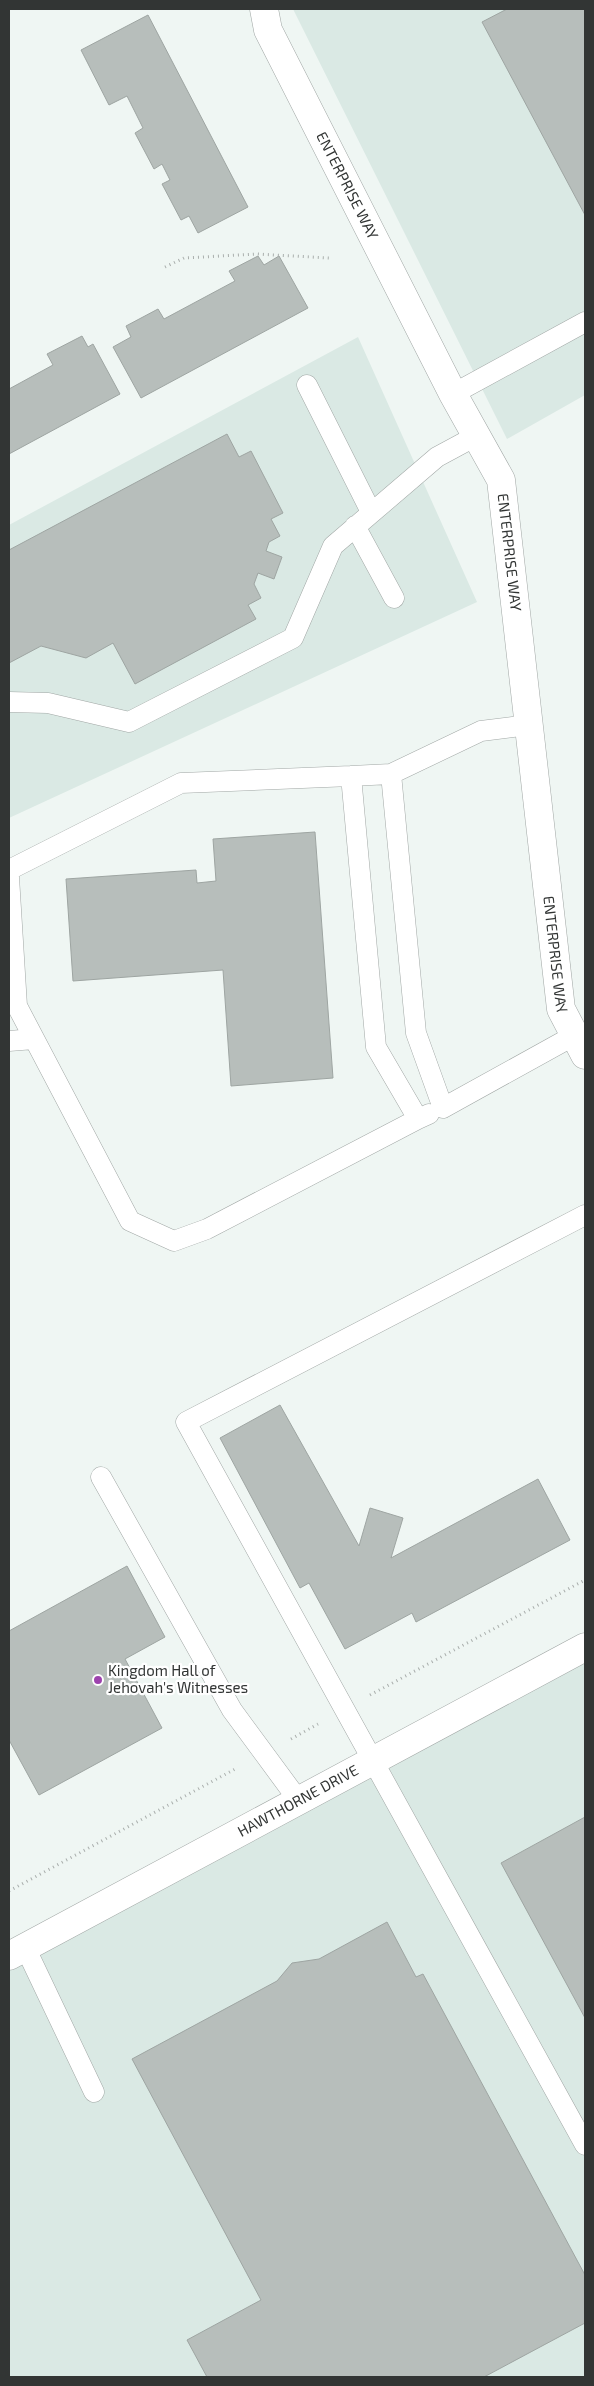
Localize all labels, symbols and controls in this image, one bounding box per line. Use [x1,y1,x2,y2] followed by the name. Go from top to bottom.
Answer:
[313,128,383,242] street label: ENTERPRISE WAY
[495,492,526,613] street label: ENTERPRISE WAY
[540,895,572,1017] street label: ENTERPRISE WAY
[108,1661,248,1696] place label: Kingdom Hall of Jehovah's Witnesses
[92,1674,104,1686] marker: Kingdom Hall of Jehovah's Witnesses
[234,1760,361,1840] street label: HAWTHORNE DRIVE

